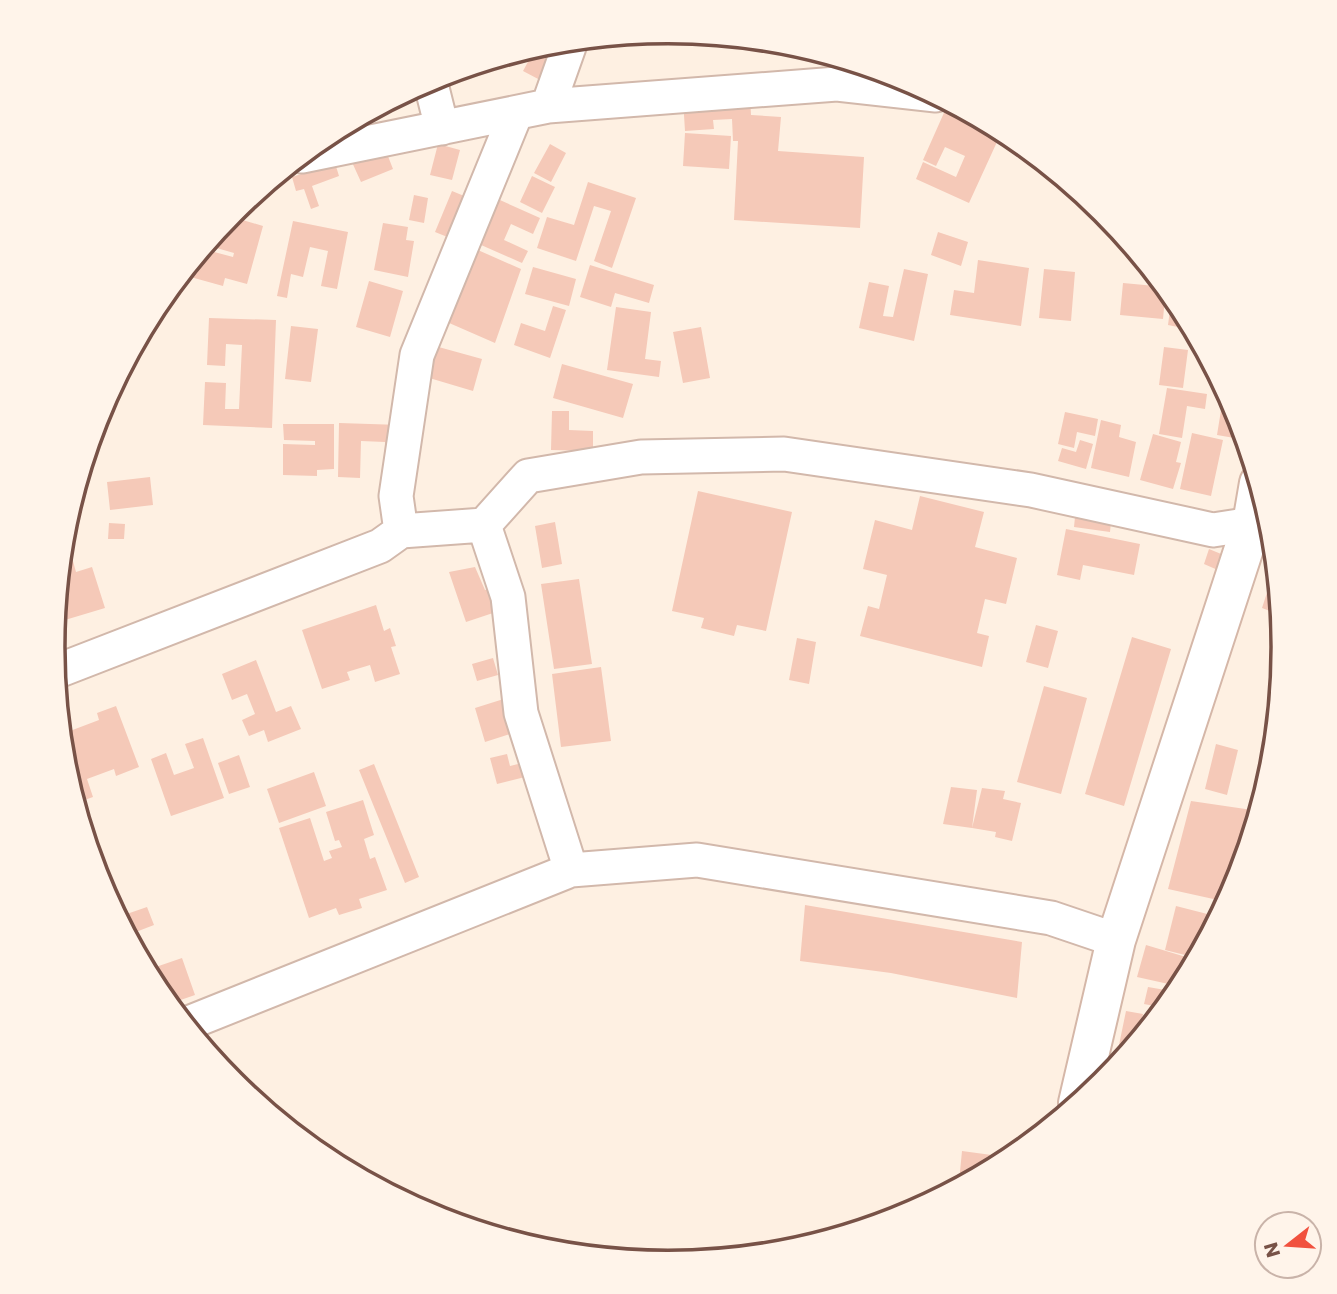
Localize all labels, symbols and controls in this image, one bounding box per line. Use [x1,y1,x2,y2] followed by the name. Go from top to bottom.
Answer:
[1253,1210,1323,1280] north arrow
[1257,1239,1287,1261] text: N

